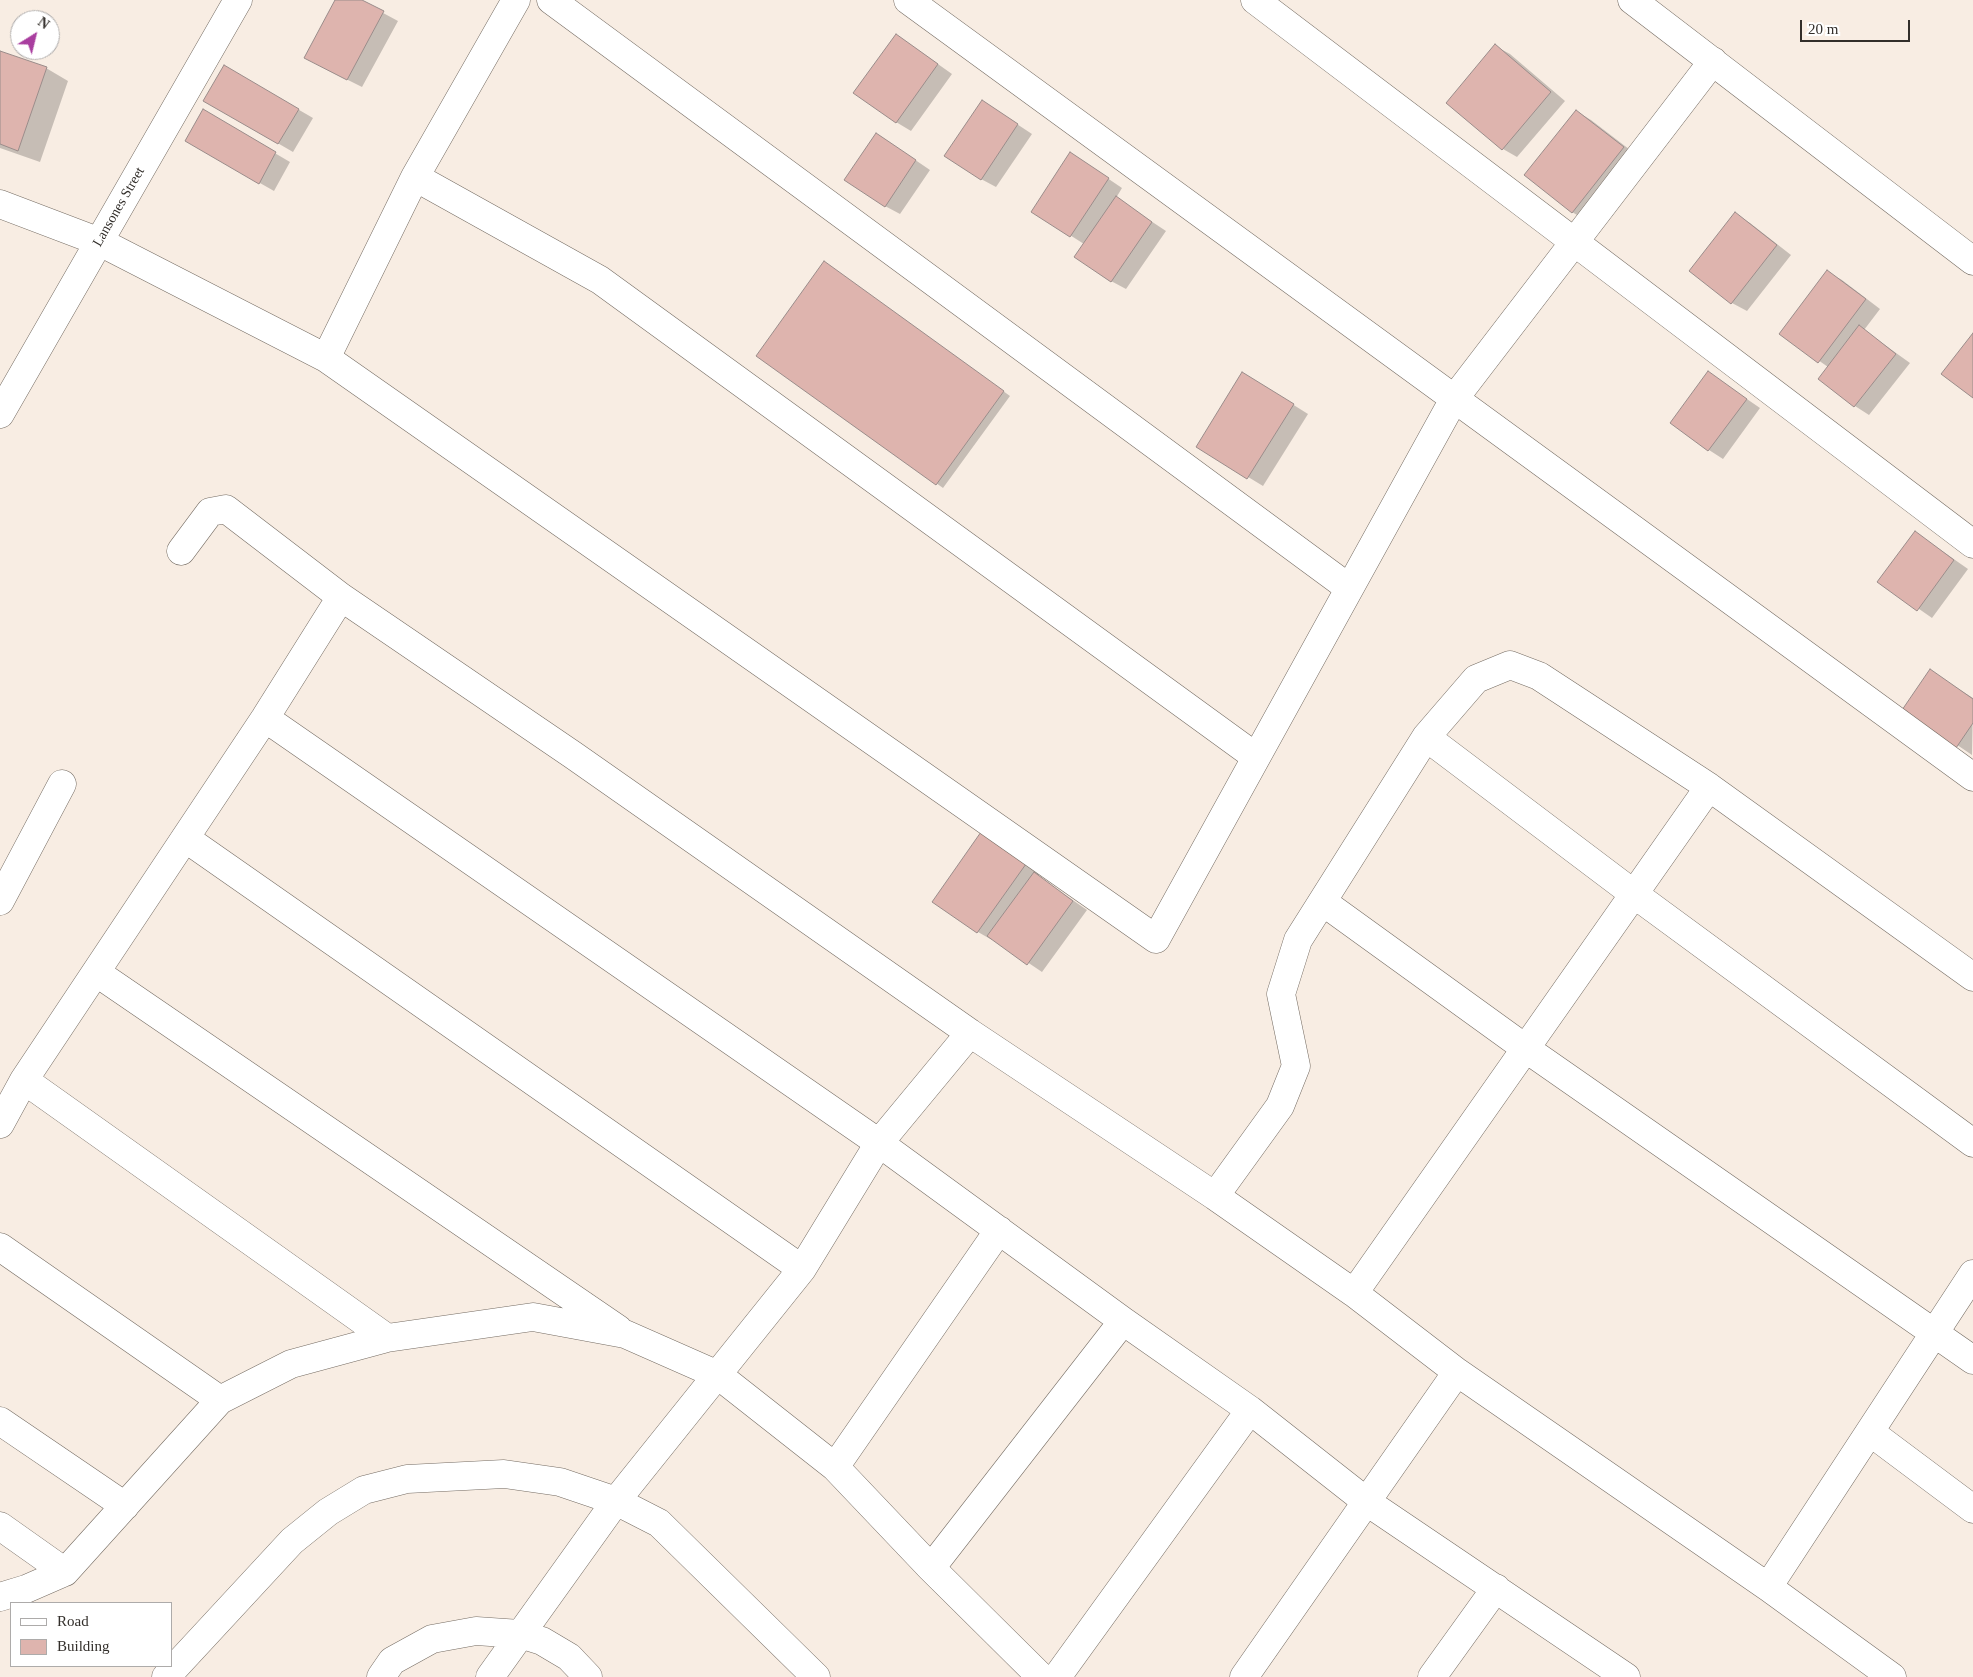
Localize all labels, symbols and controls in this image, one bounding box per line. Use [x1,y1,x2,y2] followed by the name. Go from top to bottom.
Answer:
[10,10,60,60] north arrow
[1803,10,1913,42] scale bar
[35,14,52,32] text: N
[1808,21,1838,37] text: 20 m
[89,164,149,250] street label: Lansones Street
[10,1602,172,1667] legend
[57,1613,89,1629] text: Road
[57,1638,110,1654] text: Building

